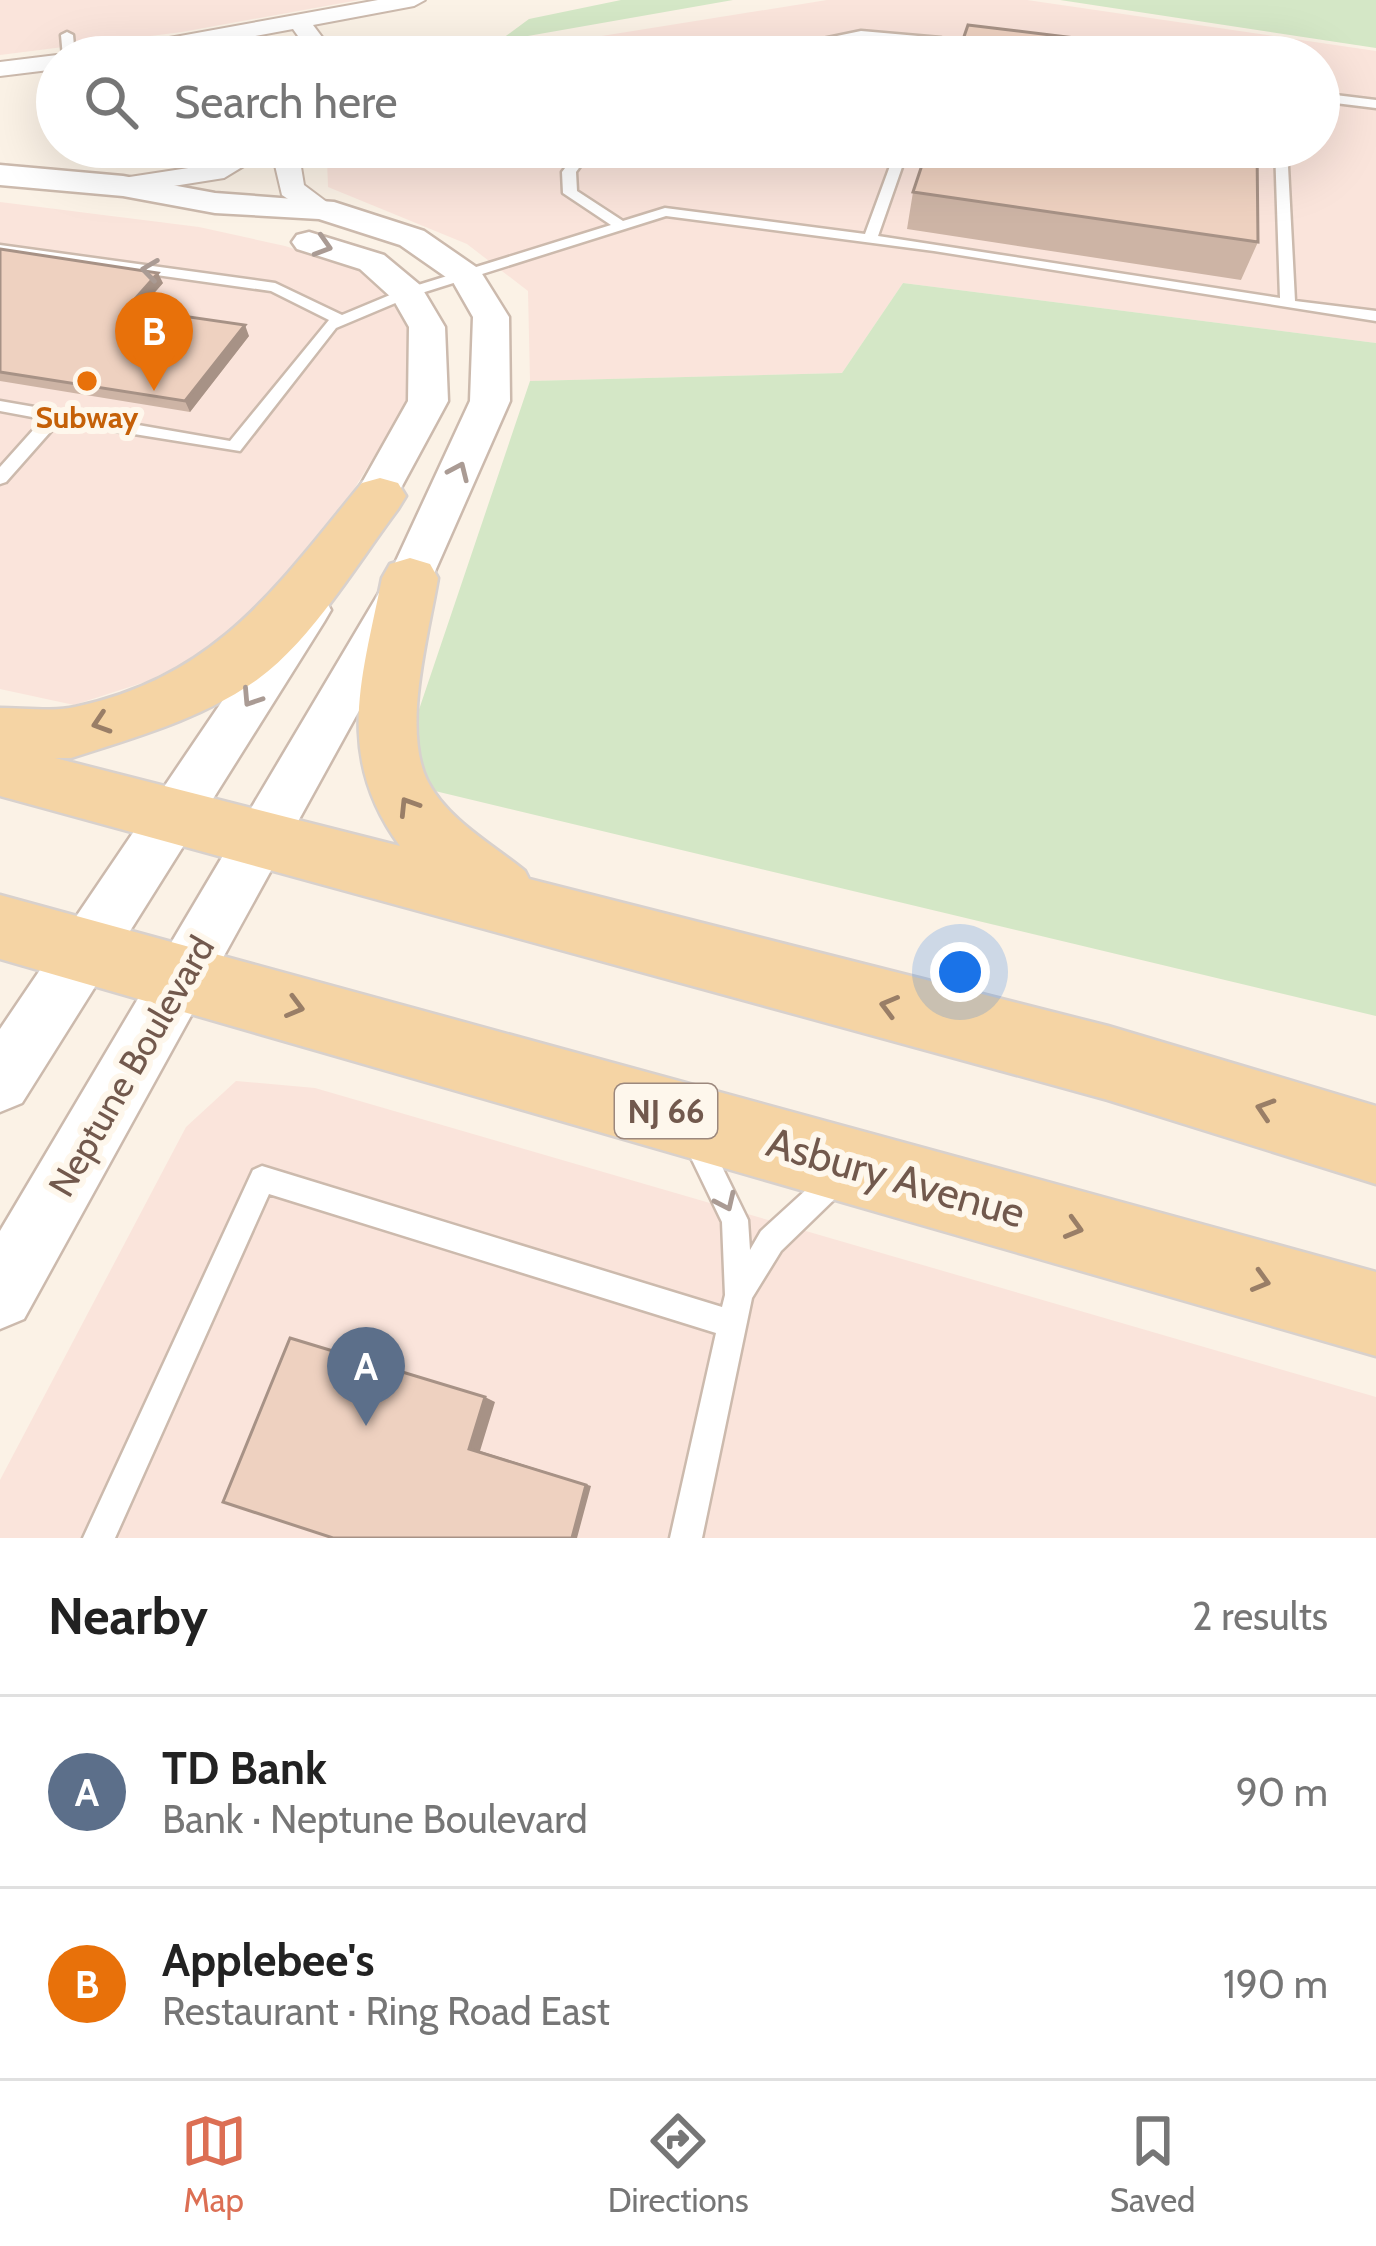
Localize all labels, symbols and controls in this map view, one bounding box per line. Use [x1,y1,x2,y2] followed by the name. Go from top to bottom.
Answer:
[36,36,1340,168] search box
[78,69,144,135] icon: search
[174,75,398,129] text: Search here
[312,232,333,257] one-way arrow
[140,258,160,284] one-way arrow
[115,292,193,391] pin: B
[74,368,100,394] marker: Subway
[36,399,139,436] place label: Subway
[444,462,468,483] one-way arrow
[244,685,266,707] one-way arrow
[91,708,112,733] one-way arrow
[400,797,423,819] one-way arrow
[39,928,223,1204] street label: Neptune Boulevard
[930,942,990,1002] your location
[284,993,304,1018] one-way arrow
[879,995,899,1020] one-way arrow
[615,1084,717,1138] road number: NJ 66
[1255,1099,1276,1124] one-way arrow
[761,1115,1031,1239] street label: Asbury Avenue
[712,1190,735,1211] one-way arrow
[1063,1213,1084,1238] one-way arrow
[1250,1267,1271,1292] one-way arrow
[327,1327,405,1426] pin: A
[48,1585,208,1647] text: Nearby
[1192,1592,1328,1640] text: 2 results
[162,1741,327,1795] text: TD Bank
[75,1768,99,1816] text: A
[1236,1768,1328,1816] text: 90 m
[162,1795,588,1843] text: Bank · Neptune Boulevard
[162,1933,375,1987] text: Applebee's
[75,1960,99,2008] text: B
[1223,1960,1328,2008] text: 190 m
[162,1987,610,2035] text: Restaurant · Ring Road East
[181,2108,247,2220] tab: Map
[608,2108,749,2220] tab: Directions
[1110,2108,1195,2220] tab: Saved

